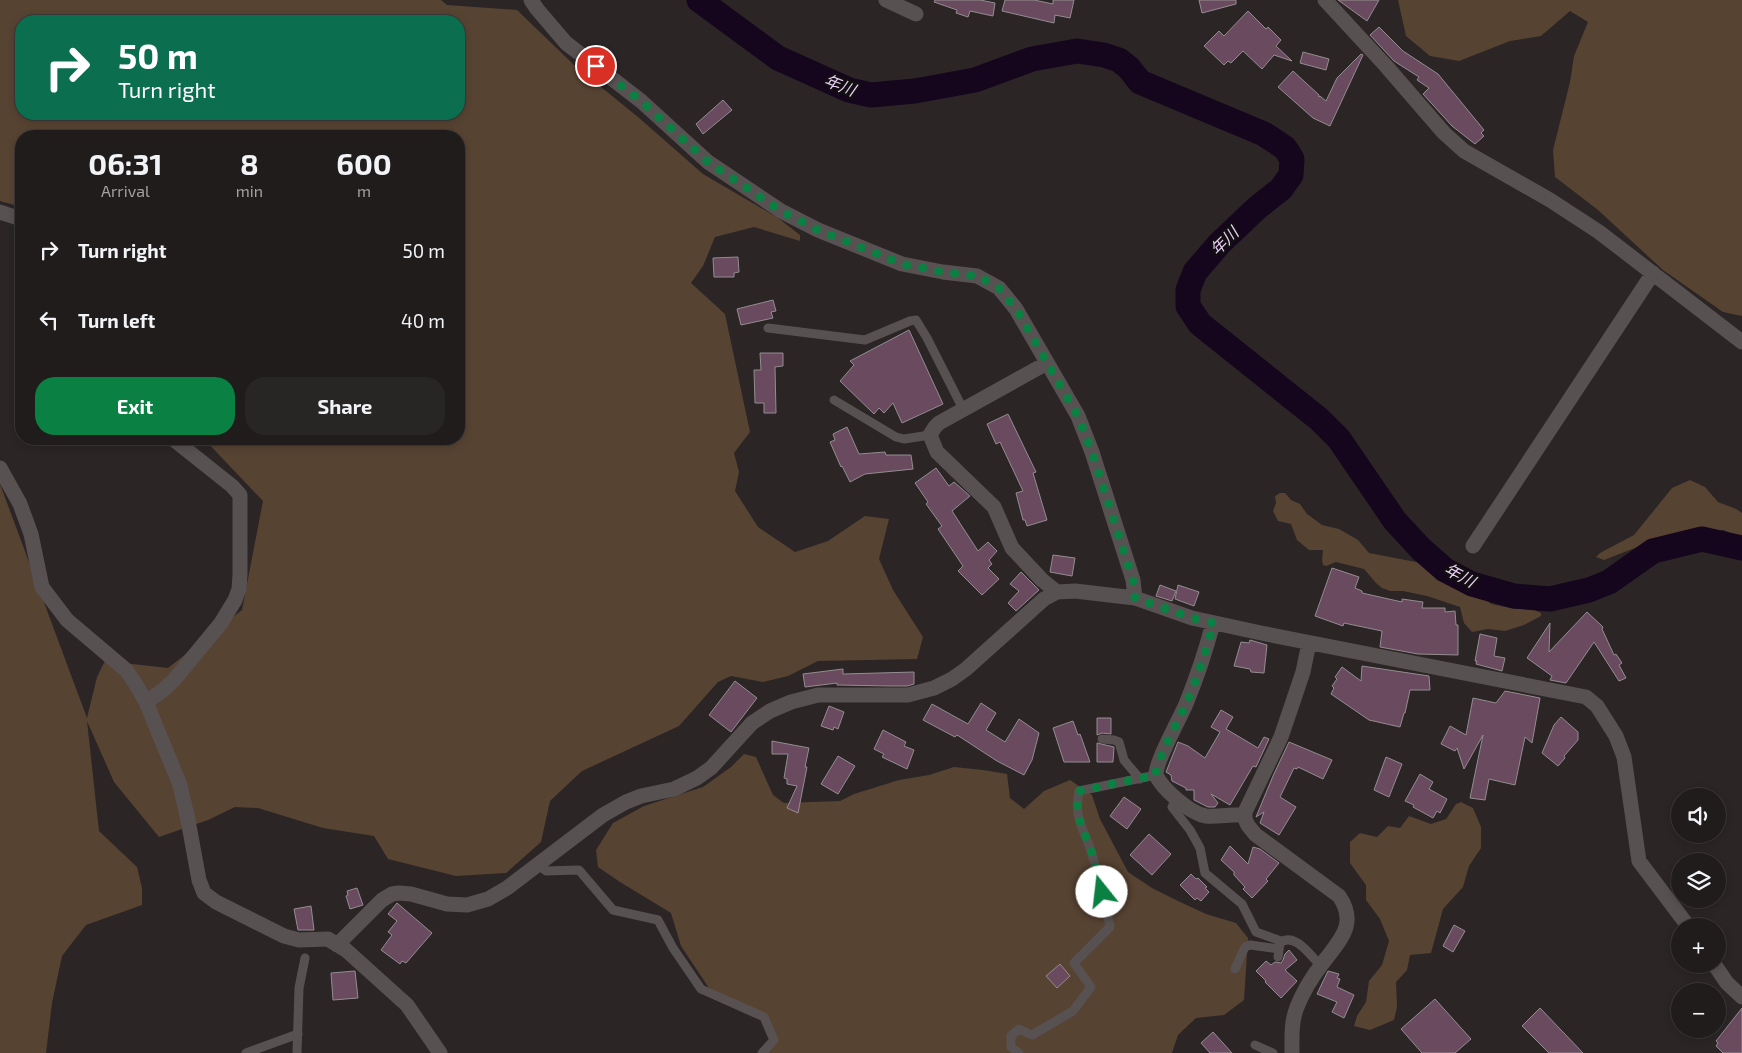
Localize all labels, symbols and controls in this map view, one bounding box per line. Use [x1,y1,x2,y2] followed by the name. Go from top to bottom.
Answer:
[118,34,198,76] text: 50 m
[35,35,100,100] icon: right
[575,45,617,87] pin
[582,52,610,80] icon: arrive
[822,70,860,100] water label: 年川
[118,76,216,102] text: Turn right
[88,145,163,181] text: 06:31
[240,145,259,181] text: 8
[336,145,392,181] text: 600
[101,181,150,200] text: Arrival
[236,181,263,200] text: min
[357,181,371,200] text: m
[1206,221,1243,259] water label: 年川
[35,236,63,264] icon: right
[78,239,166,262] text: Turn right
[402,239,445,262] text: 50 m
[35,306,63,334] icon: left
[78,309,155,332] text: Turn left
[401,309,445,332] text: 40 m
[35,377,235,435] button: Exit
[245,377,445,435] button: Share
[1442,559,1481,591] water label: 年川
[1671,788,1726,1038] map controls
[1671,788,1726,843] button: sound
[1671,853,1726,908] button: layers
[1075,865,1127,917] position arrow
[1671,918,1726,973] button: +
[1671,983,1726,1038] button: −

